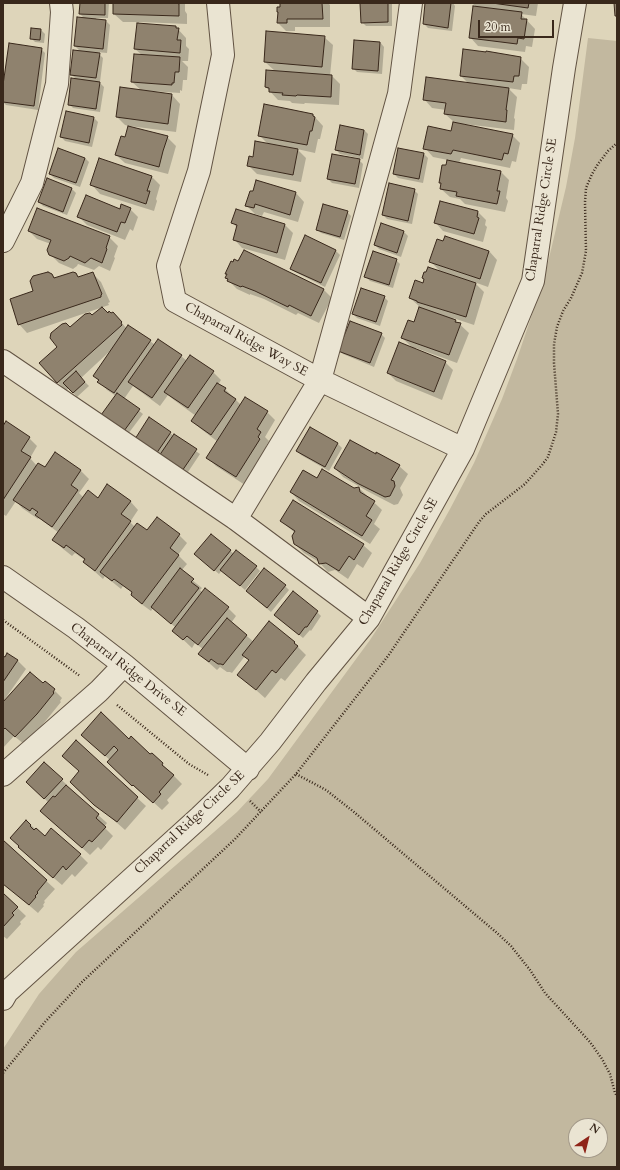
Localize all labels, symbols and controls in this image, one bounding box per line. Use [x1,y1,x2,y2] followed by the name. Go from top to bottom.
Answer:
[480,12,556,38] scale bar
[485,19,511,35] text: 20 m
[523,137,561,283] street label: Chaparral Ridge Circle SE
[182,300,310,380] street label: Chaparral Ridge Way SE
[356,495,442,629] street label: Chaparral Ridge Circle SE
[67,620,189,720] street label: Chaparral Ridge Drive SE
[132,768,248,878] street label: Chaparral Ridge Circle SE
[568,1118,608,1158] north arrow
[586,1120,603,1137] text: N

